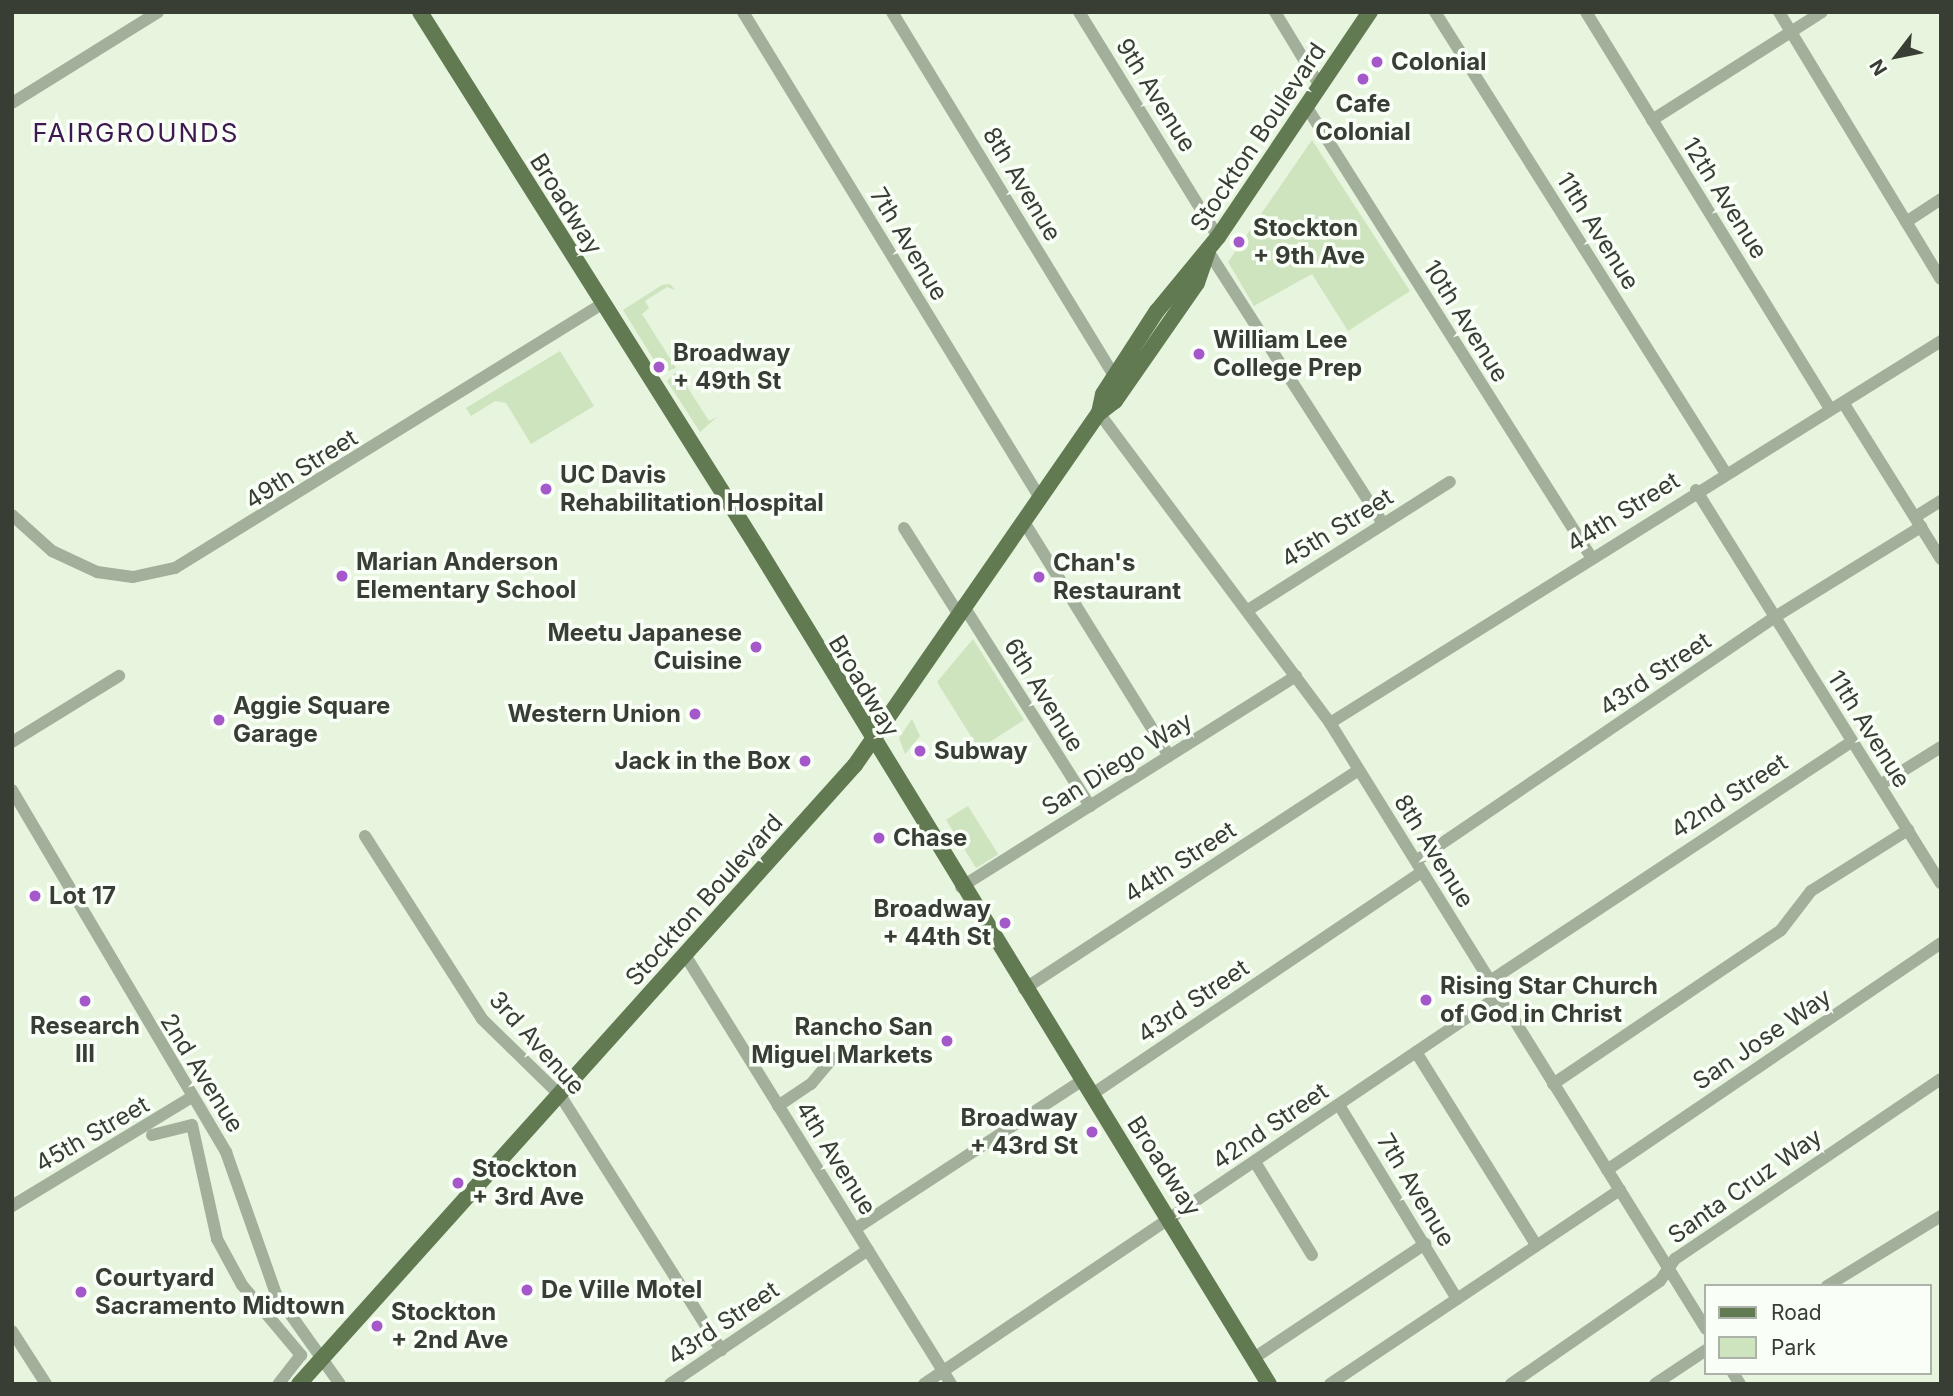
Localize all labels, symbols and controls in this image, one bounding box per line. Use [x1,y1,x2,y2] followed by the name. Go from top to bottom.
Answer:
[1862,21,1932,91] north arrow
[1110,33,1202,157] street label: 9th Avenue
[1184,37,1332,237] street label: Stockton Boulevard
[1391,48,1487,76] place label: Colonial
[1369,54,1385,70] marker: Colonial
[1865,55,1892,80] text: N
[1355,71,1371,87] marker: Cafe Colonial
[1315,90,1411,146] place label: Cafe Colonial
[34,117,238,149] district label: FAIRGROUNDS
[977,122,1067,246] street label: 8th Avenue
[1676,132,1774,264] street label: 12th Avenue
[524,148,608,260] street label: Broadway
[1551,167,1645,295] street label: 11th Avenue
[864,182,954,306] street label: 7th Avenue
[1253,214,1365,270] place label: Stockton + 9th Ave
[1231,234,1247,250] marker: Stockton + 9th Ave
[1417,255,1515,387] street label: 10th Avenue
[1213,326,1362,382] place label: William Lee College Prep
[673,339,790,395] place label: Broadway + 49th St
[1191,346,1207,362] marker: William Lee College Prep
[651,359,667,375] marker: Broadway + 49th St
[239,423,363,515] street label: 49th Street
[560,461,824,517] place label: UC Davis Rehabilitation Hospital
[1561,466,1685,558] street label: 44th Street
[538,481,554,497] marker: UC Davis Rehabilitation Hospital
[1276,482,1398,574] street label: 45th Street
[356,548,576,604] place label: Marian Anderson Elementary School
[1053,549,1181,605] place label: Chan's Restaurant
[334,568,350,584] marker: Marian Anderson Elementary School
[1031,569,1047,585] marker: Chan's Restaurant
[547,619,742,675] place label: Meetu Japanese Cuisine
[1594,626,1716,722] street label: 43rd Street
[822,630,906,742] street label: Broadway
[998,633,1090,757] street label: 6th Avenue
[748,639,764,655] marker: Meetu Japanese Cuisine
[1822,665,1916,793] street label: 11th Avenue
[233,692,390,748] place label: Aggie Square Garage
[507,700,681,728] place label: Western Union
[687,706,703,722] marker: Western Union
[1037,706,1197,822] street label: San Diego Way
[211,712,227,728] marker: Aggie Square Garage
[934,737,1028,765] place label: Subway
[912,743,928,759] marker: Subway
[614,747,791,775] place label: Jack in the Box
[1665,748,1793,844] street label: 42nd Street
[797,753,813,769] marker: Jack in the Box
[1388,789,1480,913] street label: 8th Avenue
[619,808,789,992] street label: Stockton Boulevard
[1119,815,1241,909] street label: 44th Street
[893,824,967,852] place label: Chase
[871,830,887,846] marker: Chase
[49,882,116,910] place label: Lot 17
[27,888,43,904] marker: Lot 17
[874,895,991,951] place label: Broadway + 44th St
[997,915,1013,931] marker: Broadway + 44th St
[1132,953,1254,1049] street label: 43rd Street
[1440,972,1658,1028] place label: Rising Star Church of God in Christ
[1687,982,1837,1096] street label: San Jose Way
[483,985,591,1101] street label: 3rd Avenue
[1418,992,1434,1008] marker: Rising Star Church of God in Christ
[77,993,93,1009] marker: Research III
[154,1008,250,1138] street label: 2nd Avenue
[30,1012,140,1068] place label: Research III
[751,1013,933,1069] place label: Rancho San Miguel Markets
[939,1033,955,1049] marker: Rancho San Miguel Markets
[1207,1077,1333,1175] street label: 42nd Street
[30,1090,154,1178] street label: 45th Street
[790,1096,882,1220] street label: 4th Avenue
[961,1104,1078,1160] place label: Broadway + 43rd St
[1121,1111,1207,1221] street label: Broadway
[1663,1122,1827,1250] street label: Santa Cruz Way
[1084,1124,1100,1140] marker: Broadway + 43rd St
[1371,1128,1461,1252] street label: 7th Avenue
[472,1155,584,1211] place label: Stockton + 3rd Ave
[450,1175,466,1191] marker: Stockton + 3rd Ave
[95,1264,345,1320] place label: Courtyard Sacramento Midtown
[662,1275,784,1371] street label: 43rd Street
[541,1276,702,1304] place label: De Ville Motel
[519,1282,535,1298] marker: De Ville Motel
[73,1284,89,1300] marker: Courtyard Sacramento Midtown
[1704,1284,1932,1375] legend
[391,1298,508,1354] place label: Stockton + 2nd Ave
[1771,1300,1822,1325] text: Road
[369,1318,385,1334] marker: Stockton + 2nd Ave
[1771,1335,1816,1360] text: Park

